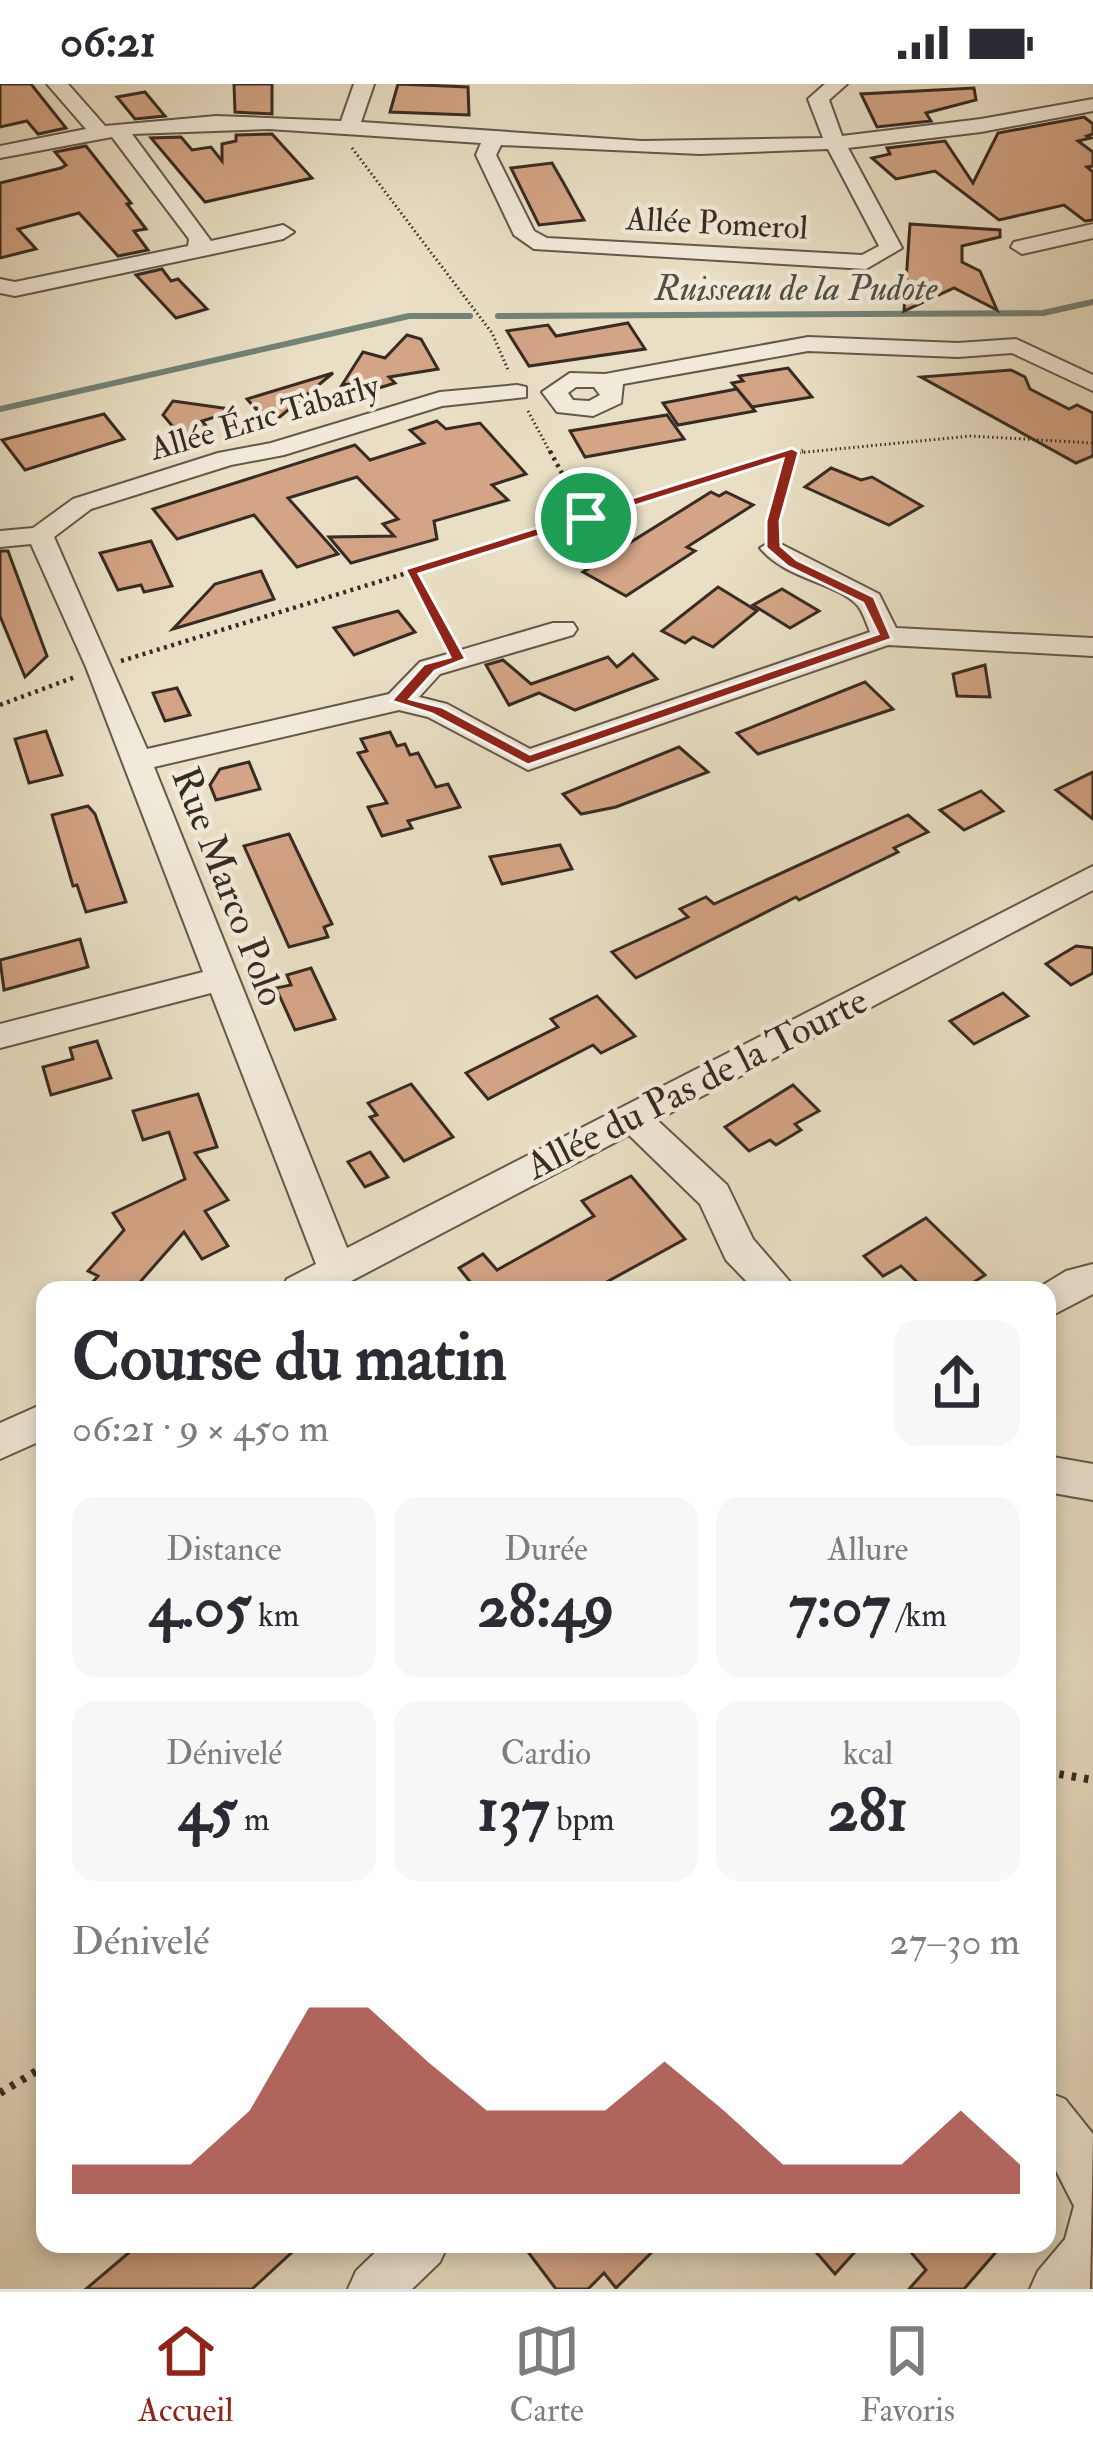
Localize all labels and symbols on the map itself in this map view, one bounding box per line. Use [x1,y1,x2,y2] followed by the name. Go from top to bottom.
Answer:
[624,198,810,249] street label: Allée Pomerol
[654,266,938,311] water label: Ruisseau de la Pudote
[144,363,384,470] street label: Allée Éric Tabarly
[535,467,637,569] pin
[161,760,297,1013] street label: Rue Marco Polo
[517,976,876,1191] street label: Allée du Pas de la Tourte

